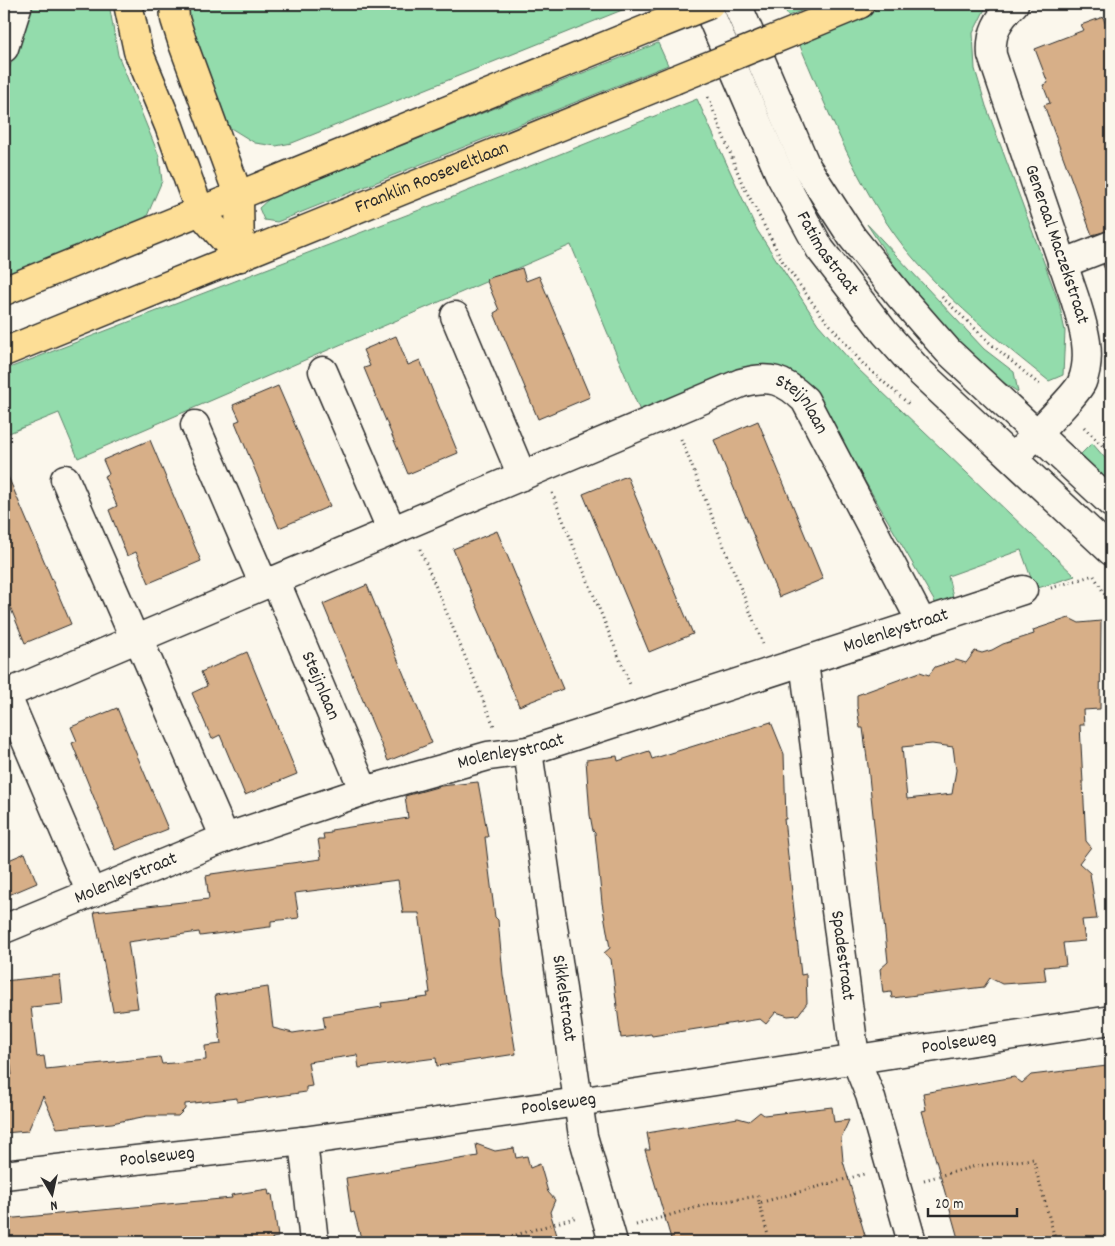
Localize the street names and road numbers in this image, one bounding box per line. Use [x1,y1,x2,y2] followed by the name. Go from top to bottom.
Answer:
[351,135,513,222] street label: Franklin Rooseveltlaan
[1017,161,1095,327] street label: Generaal Maczekstraat
[789,207,865,302] street label: Fatimastraat
[771,368,834,439] street label: Steijnlaan
[840,602,952,661] street label: Molenleystraat
[293,647,346,724] street label: Steijnlaan
[454,727,568,777] street label: Molenleystraat
[71,846,182,912] street label: Molenleystraat
[823,909,861,1002] street label: Spadestraat
[544,953,583,1044] street label: Sikkelstraat
[920,1024,998,1062] street label: Poolseweg
[519,1086,598,1123] street label: Poolseweg
[118,1140,196,1175] street label: Poolseweg

